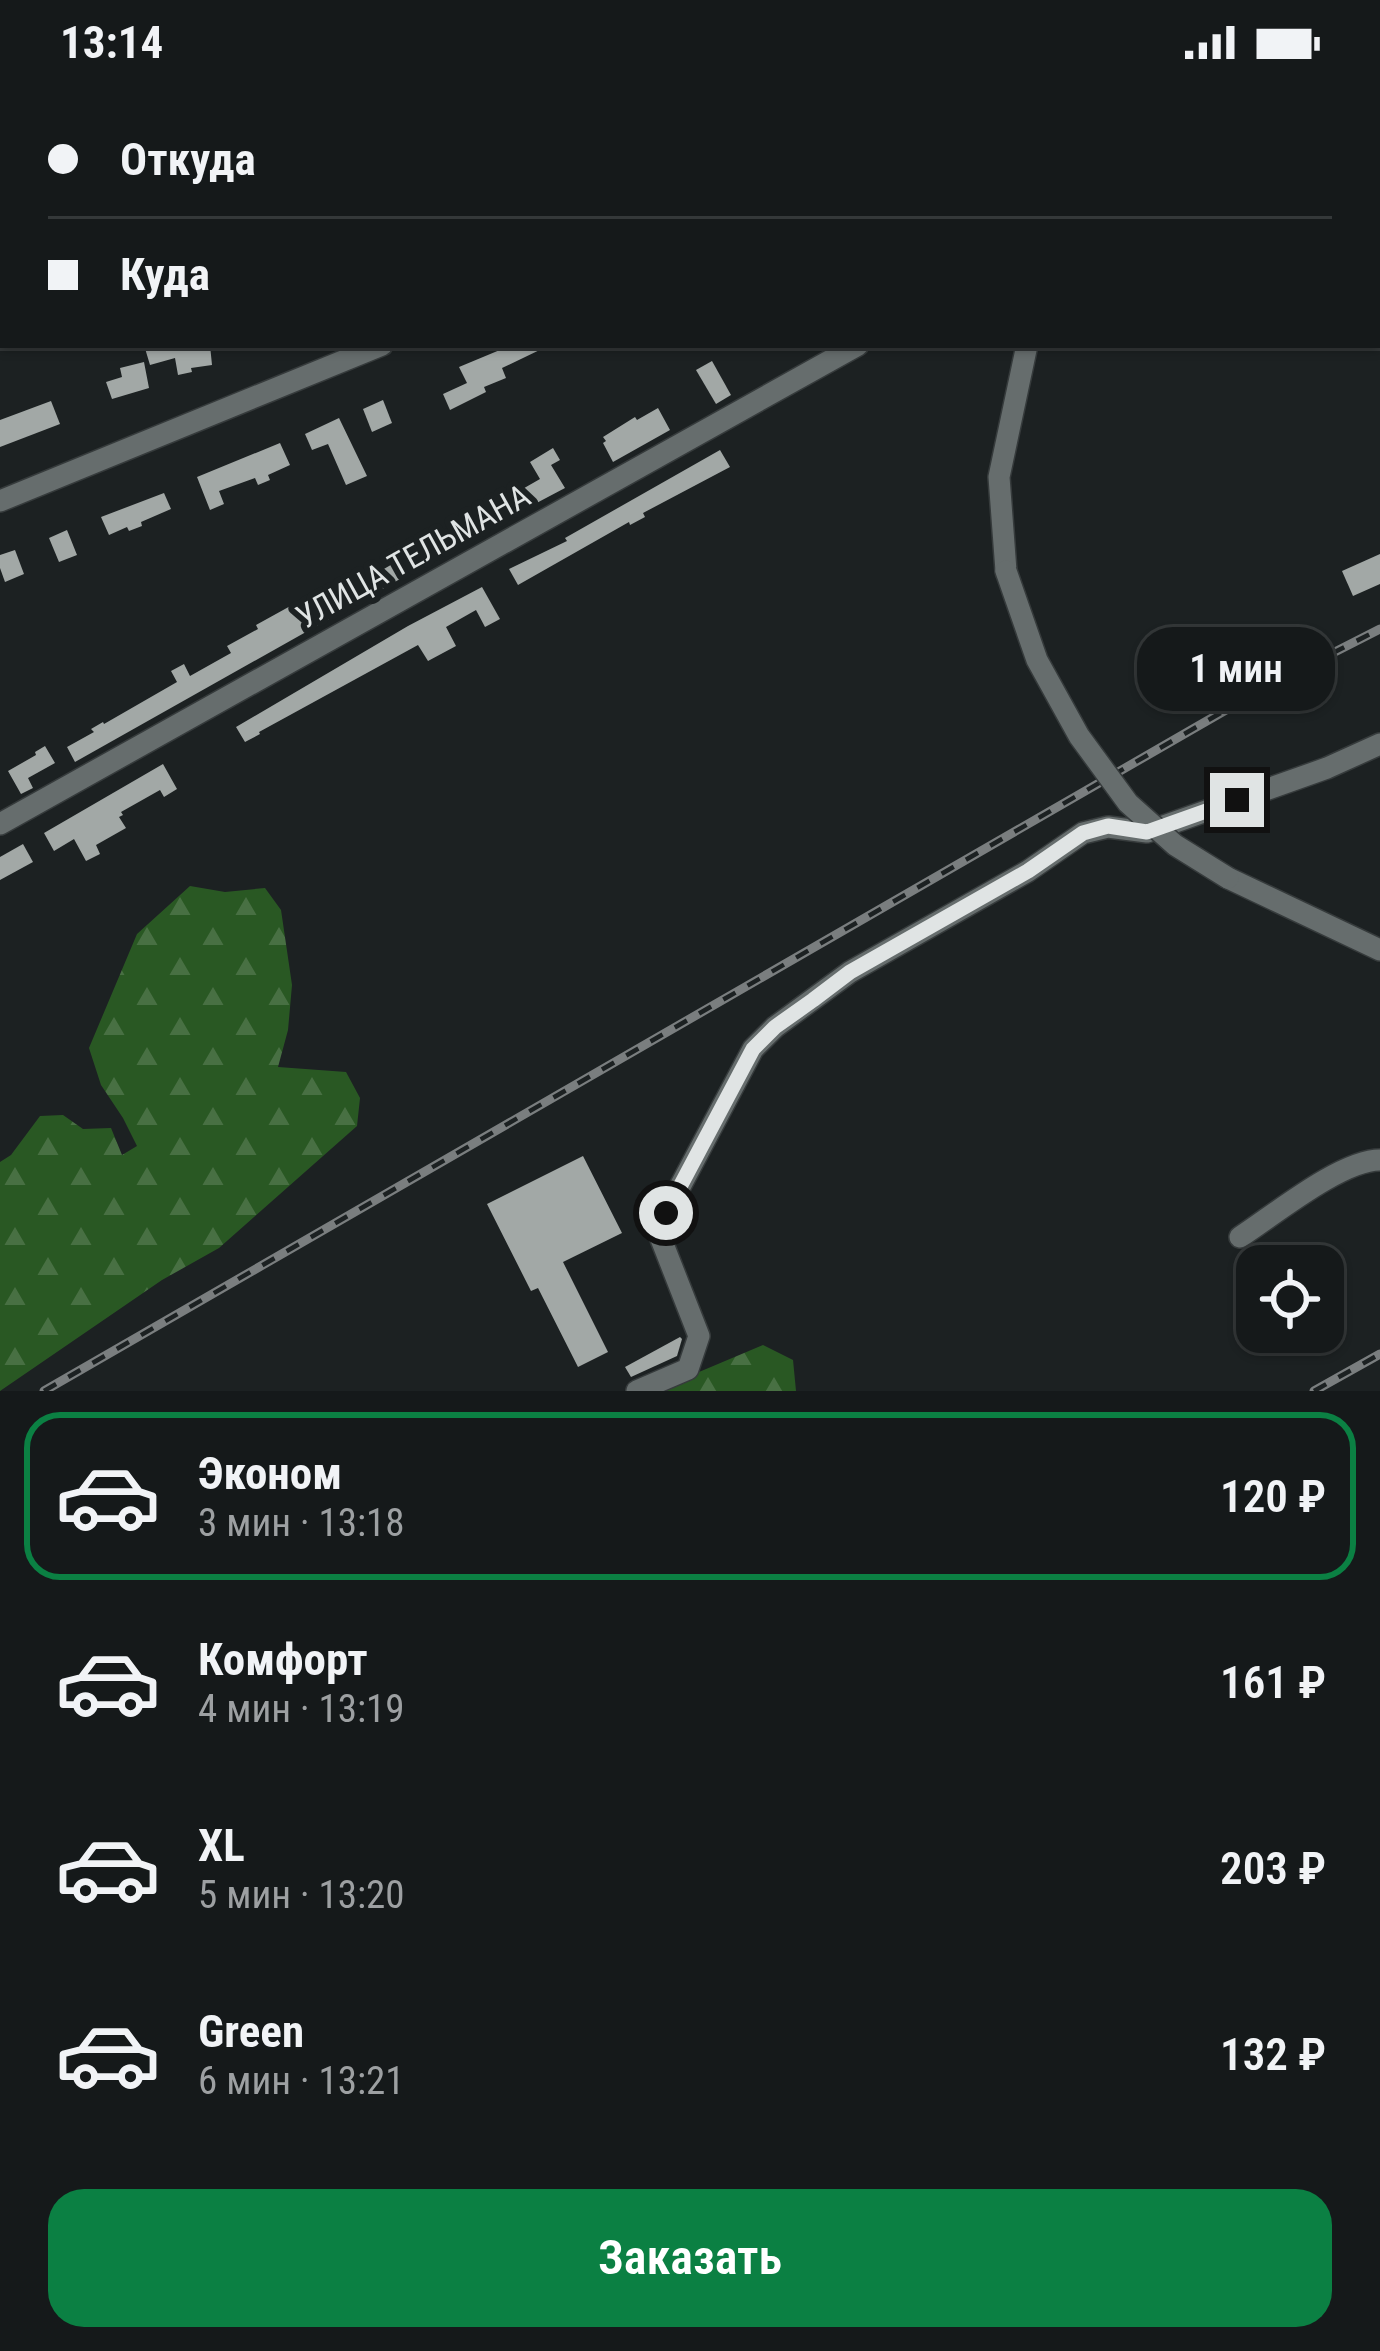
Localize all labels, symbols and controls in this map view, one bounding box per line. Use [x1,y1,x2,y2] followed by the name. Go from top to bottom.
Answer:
[60,16,163,69] text: 13:14
[120,133,256,186] text: Откуда
[120,248,210,301] text: Куда
[289,476,537,636] street label: УЛИЦА ТЕЛЬМАНА
[1138,626,1336,710] callout: 1 мин
[1189,646,1283,692] text: 1 мин
[1210,773,1264,827] route end
[639,1186,693,1240] route start
[1236,1245,1344,1353] map controls
[1236,1245,1344,1353] button: locate
[54,1442,162,1550] icon: car
[198,1447,342,1500] text: Эконом
[1220,1470,1326,1523] text: 120 ₽
[198,1500,405,1546] text: 3 мин · 13:18
[54,1628,162,1736] icon: car
[198,1633,368,1686] text: Комфорт
[1220,1656,1326,1709] text: 161 ₽
[198,1686,405,1732] text: 4 мин · 13:19
[54,1814,162,1922] icon: car
[198,1819,245,1872] text: XL
[1220,1842,1326,1895] text: 203 ₽
[198,1872,405,1918] text: 5 мин · 13:20
[54,2000,162,2108] icon: car
[198,2005,304,2058] text: Green
[1220,2028,1326,2081] text: 132 ₽
[198,2058,405,2104] text: 6 мин · 13:21
[48,2189,1332,2327] button: Заказать

